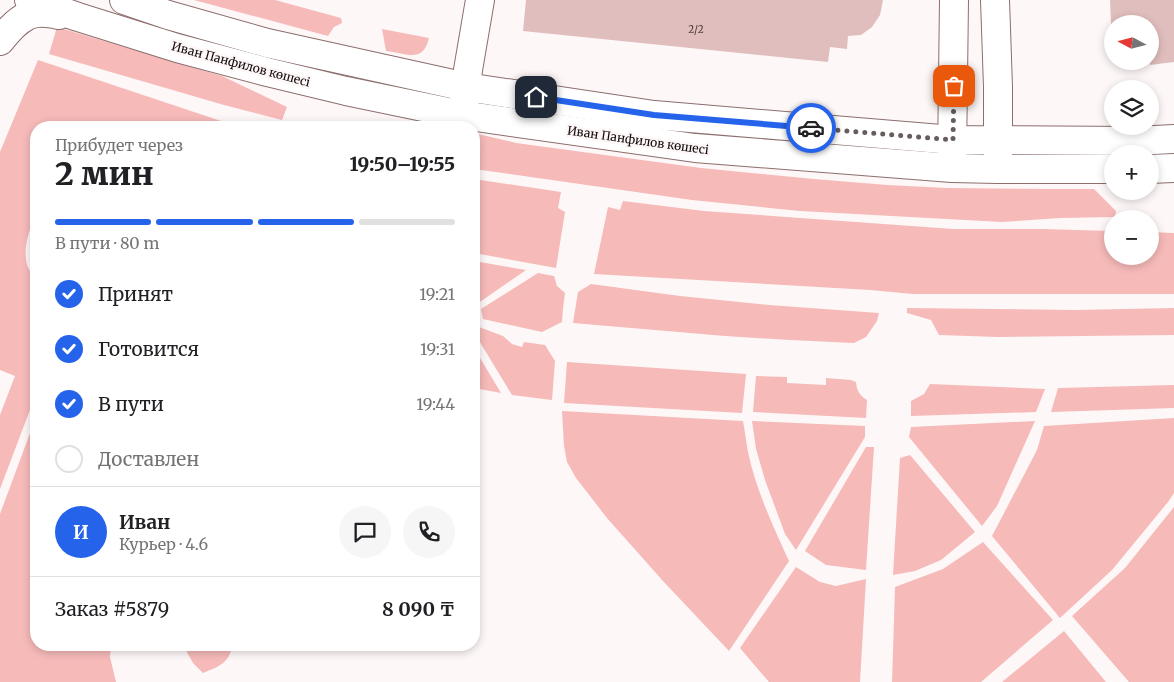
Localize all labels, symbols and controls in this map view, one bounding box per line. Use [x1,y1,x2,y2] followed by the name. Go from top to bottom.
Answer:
[1104,15,1159,70] north arrow
[1104,15,1159,265] map controls
[688,23,704,36] house number: 2/2
[170,38,312,90] street label: Иван Панфилов көшесі
[933,65,975,107] pin
[940,72,968,100] icon: bag
[515,76,557,118] pin
[1104,80,1159,135] button: layers
[522,83,550,111] icon: home
[786,103,836,153] courier
[797,114,825,142] icon: car
[566,123,710,157] street label: Иван Панфилов көшесі
[55,135,183,155] text: Прибудет через
[1104,145,1159,200] button: +
[350,152,455,176] text: 19:50–19:55
[55,154,154,194] text: 2 мин
[1104,210,1159,265] button: −
[55,233,159,253] text: В пути · 80 m
[55,280,83,308] icon: check
[98,282,173,306] text: Принят
[419,284,455,304] text: 19:21
[55,335,83,363] icon: check
[98,337,199,361] text: Готовится
[420,339,455,359] text: 19:31
[55,390,83,418] icon: check
[98,392,164,416] text: В пути
[416,394,455,414] text: 19:44
[98,447,199,471] text: Доставлен
[339,506,391,558] button: chat
[403,506,455,558] button: phone
[119,510,170,534] text: Иван
[73,520,89,544] text: И
[119,534,208,554] text: Курьер · 4.6
[55,597,169,621] text: Заказ #5879
[382,597,455,621] text: 8 090 ₸

